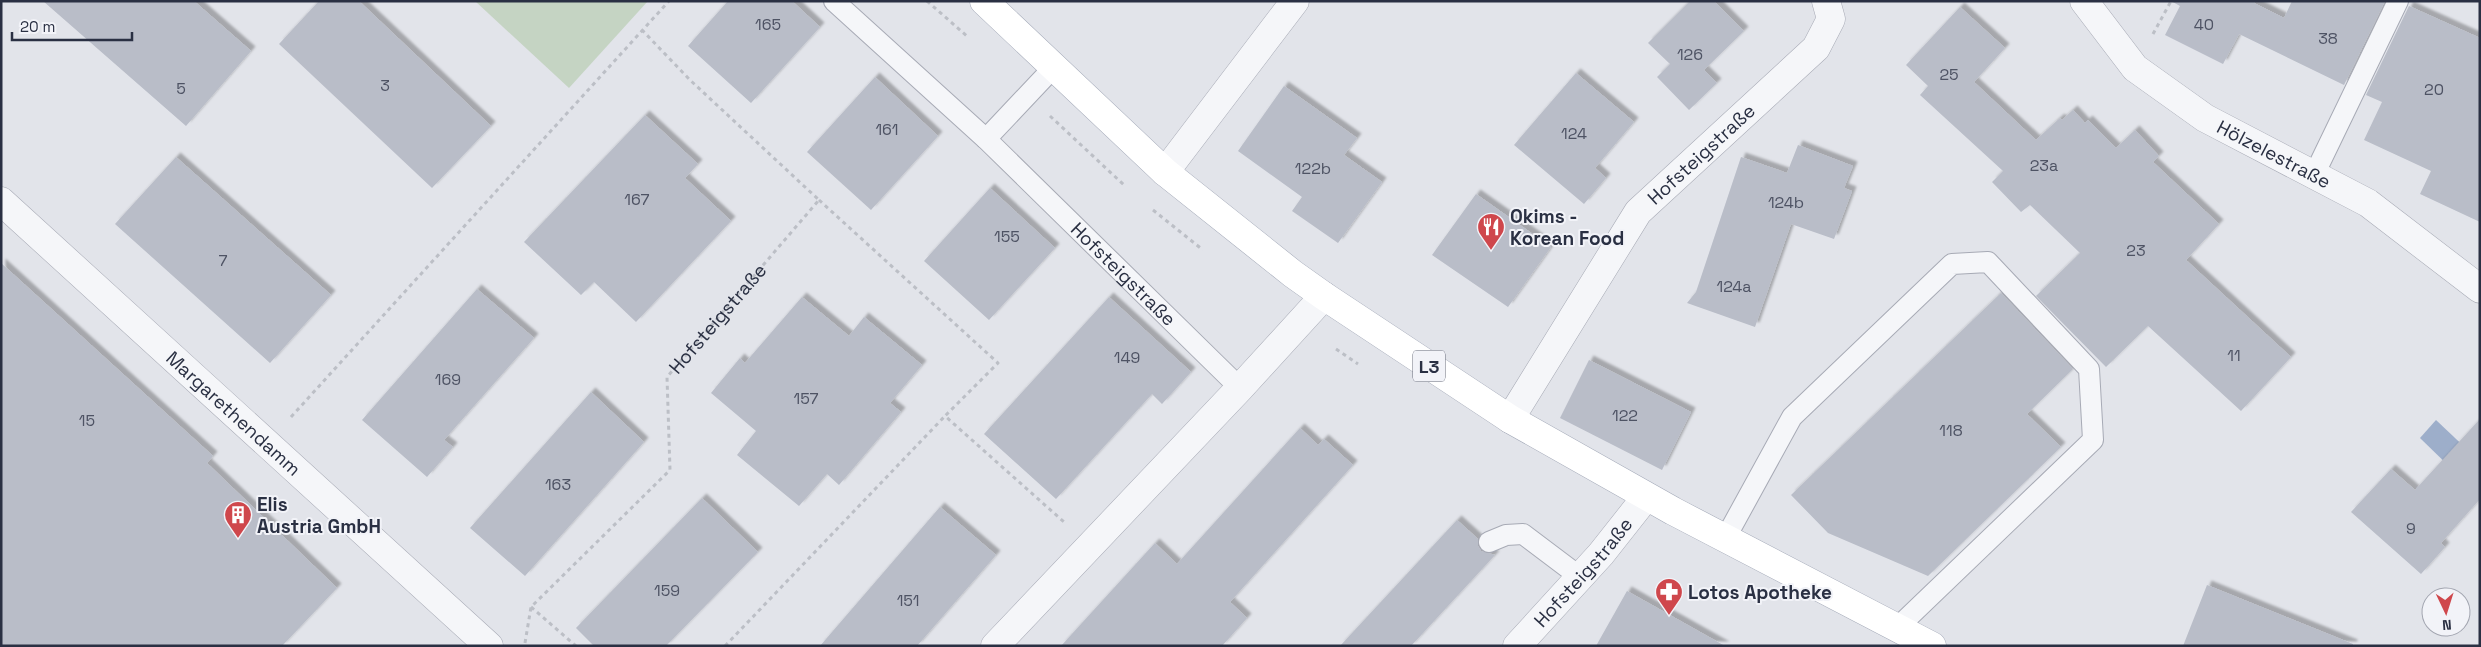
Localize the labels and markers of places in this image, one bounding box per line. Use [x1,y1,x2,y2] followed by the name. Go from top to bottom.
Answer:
[1510,204,1624,251] place label: Okims - Korean Food
[1476,212,1506,251] restaurant icon: Okims - Korean Food
[257,492,381,539] place label: Elis Austria GmbH
[223,500,253,539] building icon: Elis Austria GmbH
[1654,577,1684,616] pharmacy icon: Lotos Apotheke
[1688,580,1832,605] place label: Lotos Apotheke

